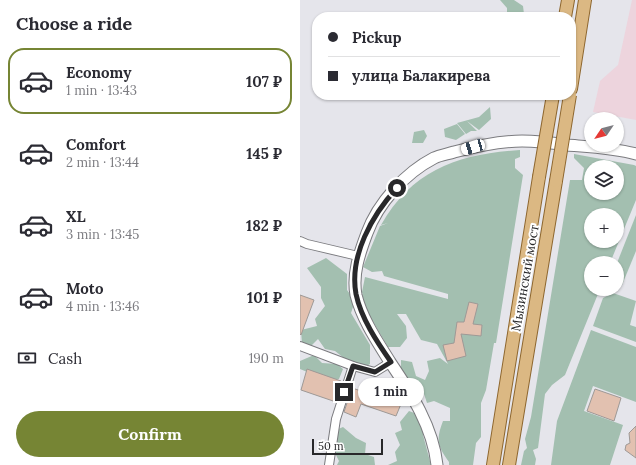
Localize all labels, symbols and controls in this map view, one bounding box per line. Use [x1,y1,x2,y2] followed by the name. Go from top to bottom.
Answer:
[16,12,132,35] text: Choose a ride
[352,28,401,47] text: Pickup
[18,63,54,99] icon: car
[66,63,131,82] text: Economy
[352,66,490,85] text: улица Балакирева
[246,72,282,91] text: 107 ₽
[66,82,137,99] text: 1 min · 13:43
[584,112,624,152] north arrow
[584,112,624,296] map controls
[18,135,54,171] icon: car
[66,135,126,154] text: Comfort
[460,138,486,156] car
[246,144,282,163] text: 145 ₽
[66,154,139,171] text: 2 min · 13:44
[584,160,624,200] button: layers
[388,179,406,197] route start
[18,207,54,243] icon: car
[66,207,86,226] text: XL
[584,208,624,248] button: +
[246,216,282,235] text: 182 ₽
[507,223,543,333] street label: Мызинский мост
[66,226,139,243] text: 3 min · 13:45
[584,256,624,296] button: −
[18,279,54,315] icon: car
[66,279,103,298] text: Moto
[247,288,282,307] text: 101 ₽
[66,298,140,315] text: 4 min · 13:46
[16,347,38,369] icon: cash
[48,349,82,368] text: Cash
[249,350,284,367] text: 190 m
[358,378,424,406] callout: 1 min
[335,383,353,401] route end
[374,383,408,400] text: 1 min
[16,411,284,457] button: Confirm
[312,437,383,456] scale bar
[318,439,344,453] text: 50 m

